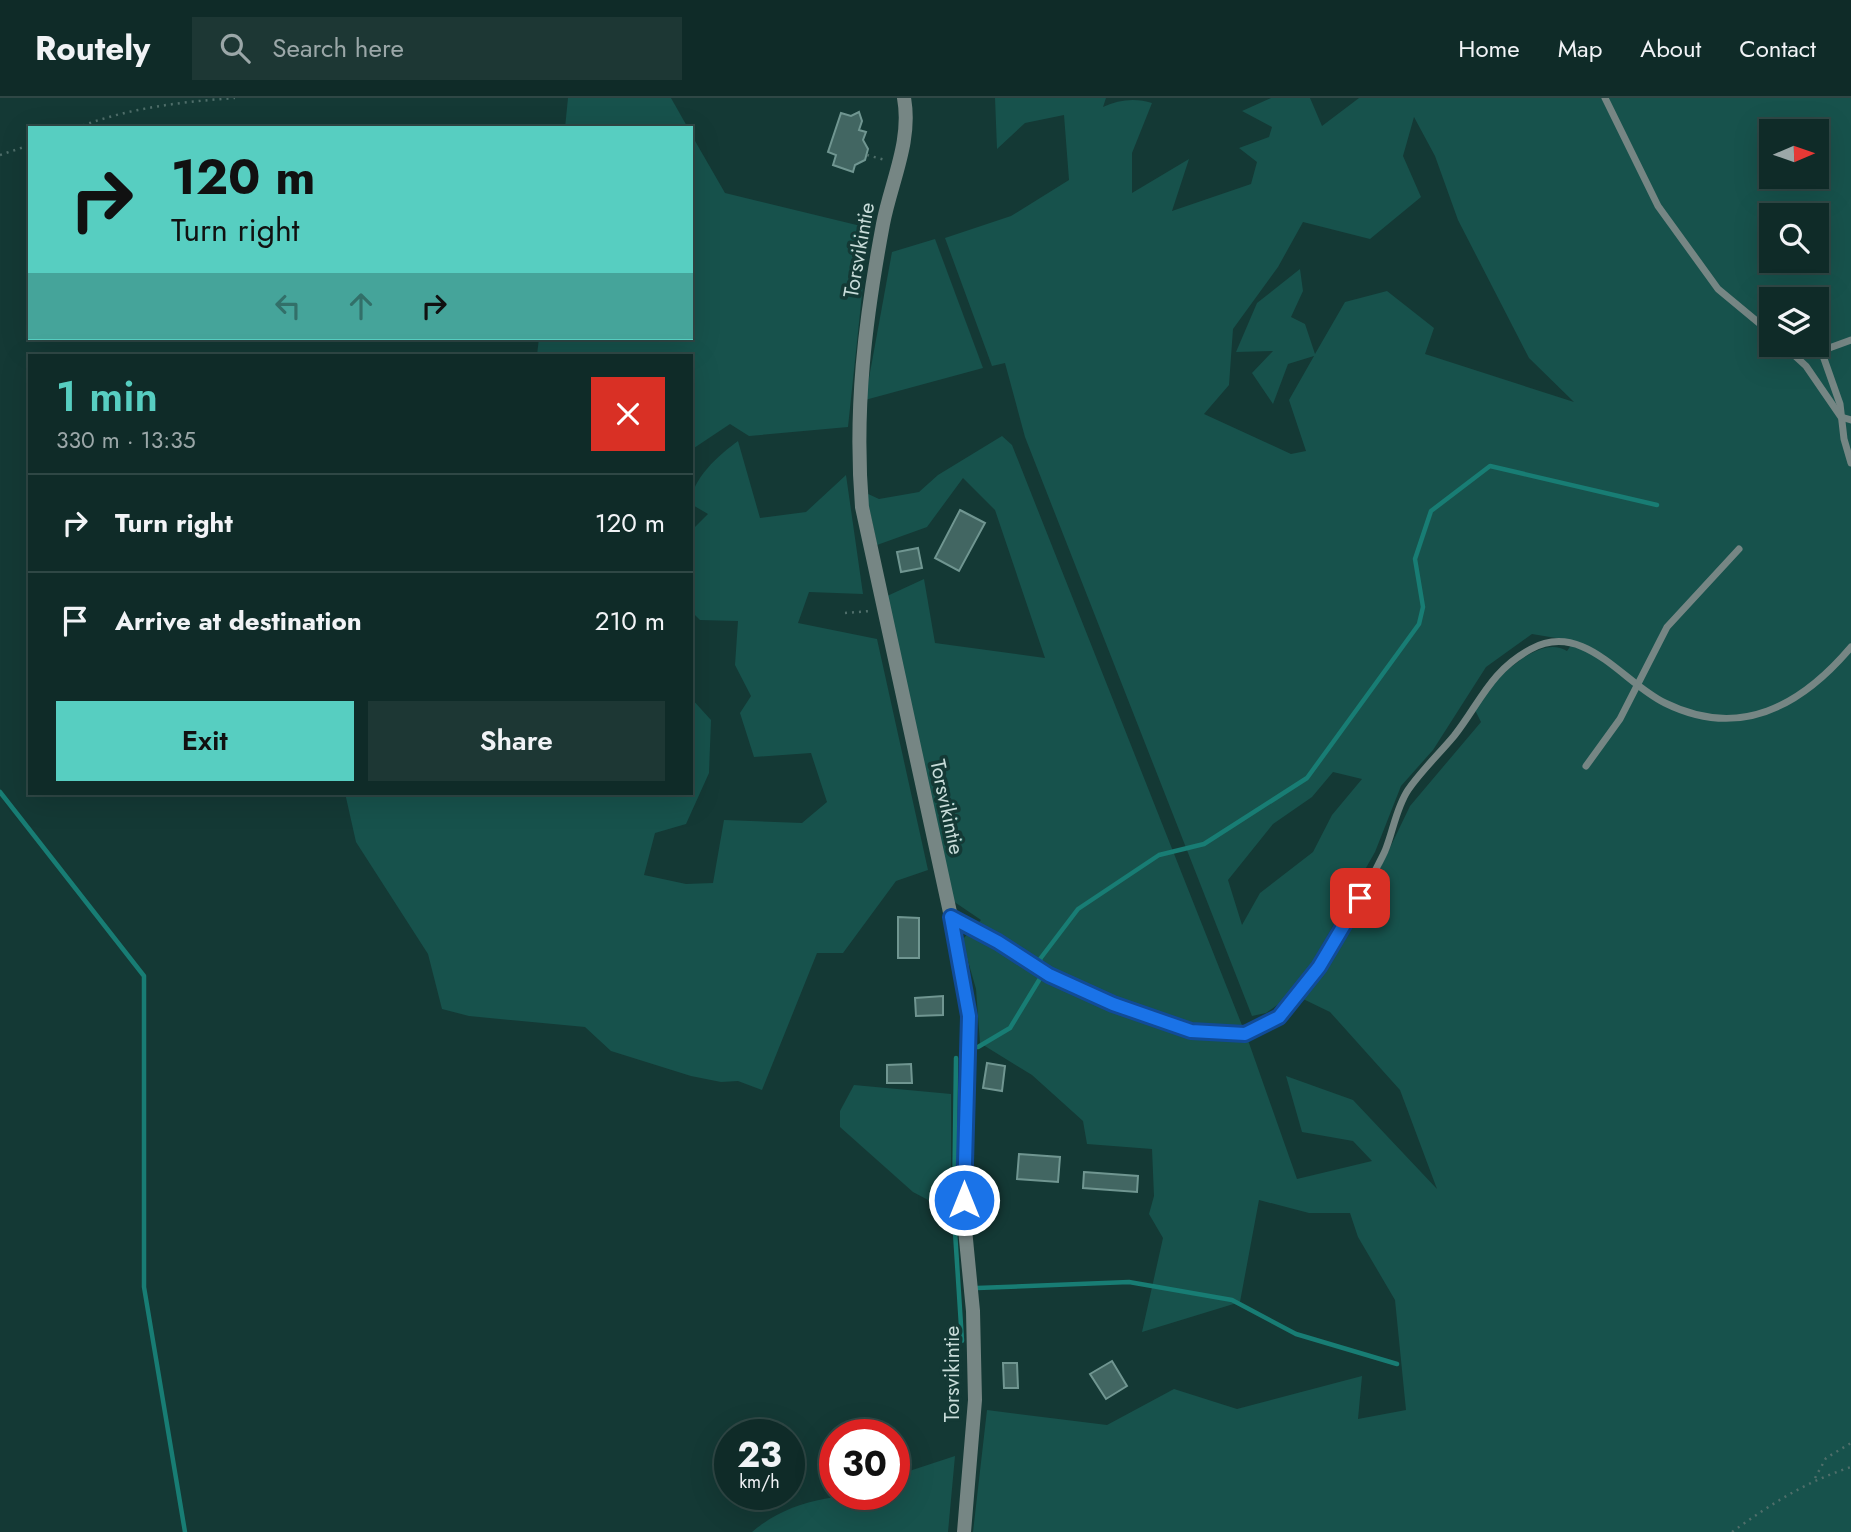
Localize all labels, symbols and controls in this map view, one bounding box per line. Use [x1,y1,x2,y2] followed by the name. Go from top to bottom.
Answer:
[192,17,682,80] search box
[35,25,150,72] text: Routely
[216,29,254,67] icon: search
[272,29,404,67] text: Search here
[1458,31,1520,66] text: Home
[1558,31,1602,66] text: Map
[1640,31,1701,66] text: About
[1739,31,1816,66] text: Contact
[1759,119,1829,189] north arrow
[1759,119,1829,357] map controls
[171,142,315,212] text: 120 m
[56,154,147,245] icon: right
[836,200,882,300] street label: Torsvikintie
[1759,203,1829,273] button: search
[171,207,300,253] text: Turn right
[269,287,307,325] icon: left
[342,287,380,325] icon: ahead
[415,287,453,325] icon: right
[1759,287,1829,357] button: layers
[56,366,158,427] text: 1 min
[591,377,665,451] button: close
[56,423,196,457] text: 330 m · 13:35
[56,504,94,542] icon: right
[115,504,233,542] text: Turn right
[595,504,665,542] text: 120 m
[56,602,94,640] icon: arrive
[115,602,362,640] text: Arrive at destination
[595,602,665,640] text: 210 m
[56,701,354,781] button: Exit
[368,701,665,781] button: Share
[922,757,972,857] street label: Torsvikintie
[1330,868,1390,928] pin
[1341,879,1379,917] icon: arrive
[927,1163,1001,1237] position arrow
[937,1326,967,1422] street label: Torsvikintie
[819,1419,910,1510] speed limit sign: 30
[737,1430,782,1480] text: 23
[739,1469,780,1495] text: km/h

